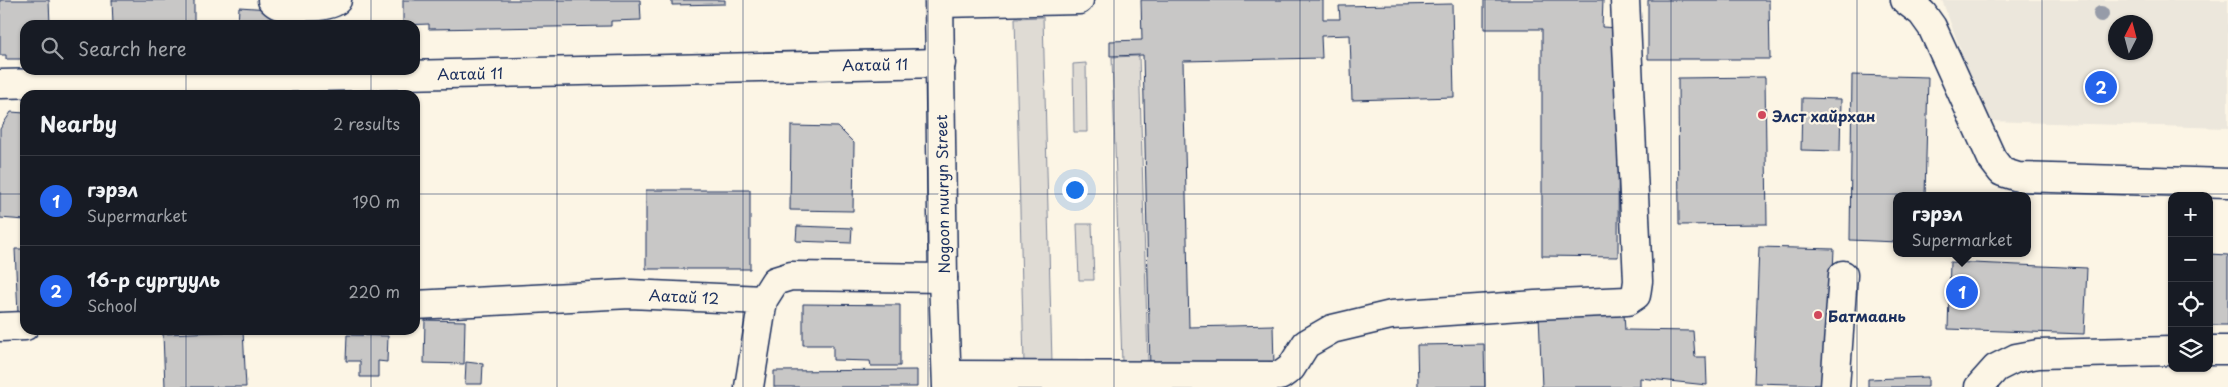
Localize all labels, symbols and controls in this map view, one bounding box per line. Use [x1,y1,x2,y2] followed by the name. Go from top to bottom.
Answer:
[2108,15,2153,60] north arrow
[20,20,420,75] search box
[38,34,66,62] icon: search
[78,34,187,62] text: Search here
[842,52,908,76] street label: Ααταй 11
[437,61,503,85] street label: Ααταй 11
[2085,68,2117,106] pin: 2
[1772,104,1876,127] place label: Элст хайрхан
[40,107,117,139] text: Nearby
[1756,109,1768,121] marker: Элст хайрхан
[333,111,400,135] text: 2 results
[929,114,955,274] street label: Nogoon nuuryn Street
[87,175,138,203] text: гэрэл
[1062,177,1088,203] your location
[52,189,60,213] text: 1
[352,189,400,213] text: 190 m
[1893,192,2031,257] popup
[2168,192,2213,372] map controls
[2168,192,2213,237] button: +
[1912,199,1963,227] text: гэрэл
[87,203,187,227] text: Supermarket
[1912,227,2012,251] text: Supermarket
[2168,237,2213,282] button: −
[87,265,220,293] text: 16-р сургууль
[1946,273,1978,311] pin: 1
[50,279,62,303] text: 2
[349,279,400,303] text: 220 m
[2168,282,2213,327] button: locate
[648,283,720,309] street label: Ααταй 12
[87,293,137,317] text: School
[1828,304,1906,327] place label: Батмаань
[1812,309,1824,321] marker: Батмаань
[2168,327,2213,372] button: layers

